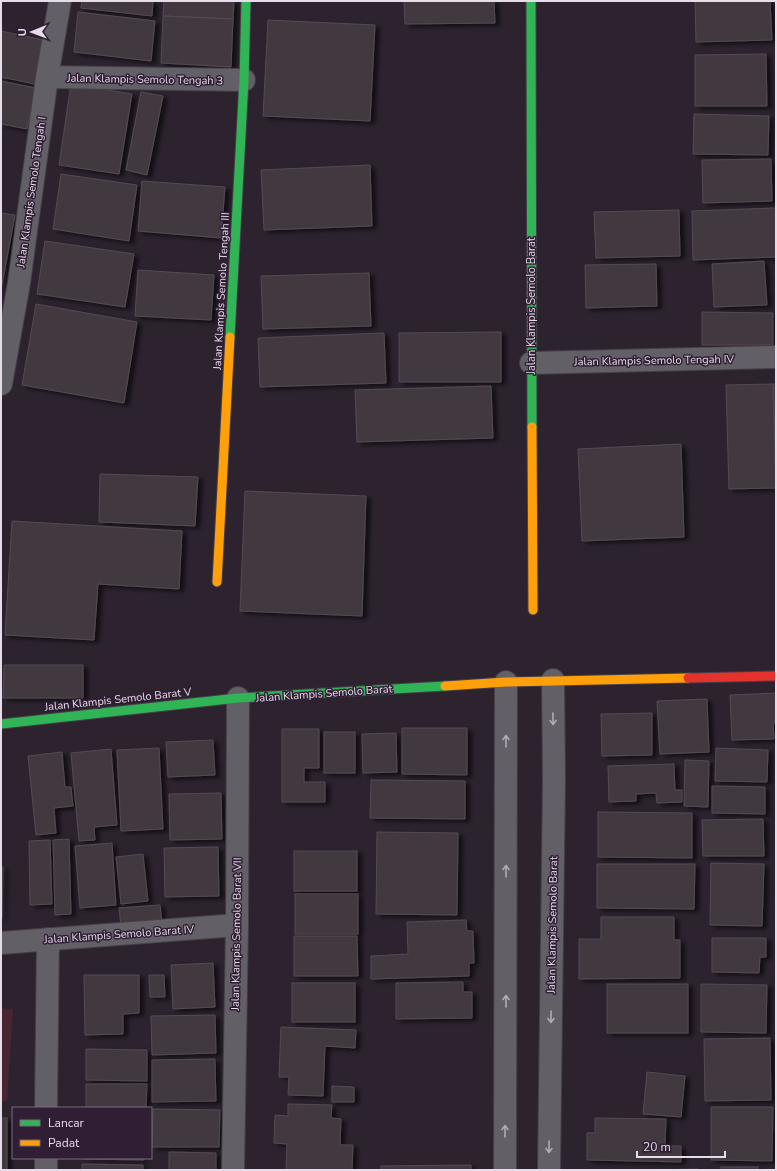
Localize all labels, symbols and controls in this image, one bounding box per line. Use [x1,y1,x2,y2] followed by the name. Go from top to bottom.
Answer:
[12,12,52,52] north arrow
[15,28,30,36] text: U
[66,71,223,88] street label: Jalan Klampis Semolo Tengah 3
[13,116,50,270] street label: Jalan Klampis Semolo Tengah I
[210,212,233,371] street label: Jalan Klampis Semolo Tengah III
[524,237,539,376] street label: Jalan Klampis Semolo Barat
[573,352,735,369] street label: Jalan Klampis Semolo Tengah IV
[254,681,393,706] street label: Jalan Klampis Semolo Barat
[43,684,193,715] street label: Jalan Klampis Semolo Barat V
[549,712,557,725] one-way arrow
[502,735,510,748] one-way arrow
[544,856,561,995] street label: Jalan Klampis Semolo Barat
[228,857,245,1012] street label: Jalan Klampis Semolo Barat VII
[502,865,510,878] one-way arrow
[43,922,195,947] street label: Jalan Klampis Semolo Barat IV
[502,995,510,1008] one-way arrow
[547,1010,555,1023] one-way arrow
[12,1107,152,1159] legend
[48,1115,85,1131] text: Lancar
[501,1125,509,1138] one-way arrow
[637,1133,725,1159] scale bar
[48,1135,80,1151] text: Padat
[643,1139,671,1155] text: 20 m
[545,1140,553,1153] one-way arrow

